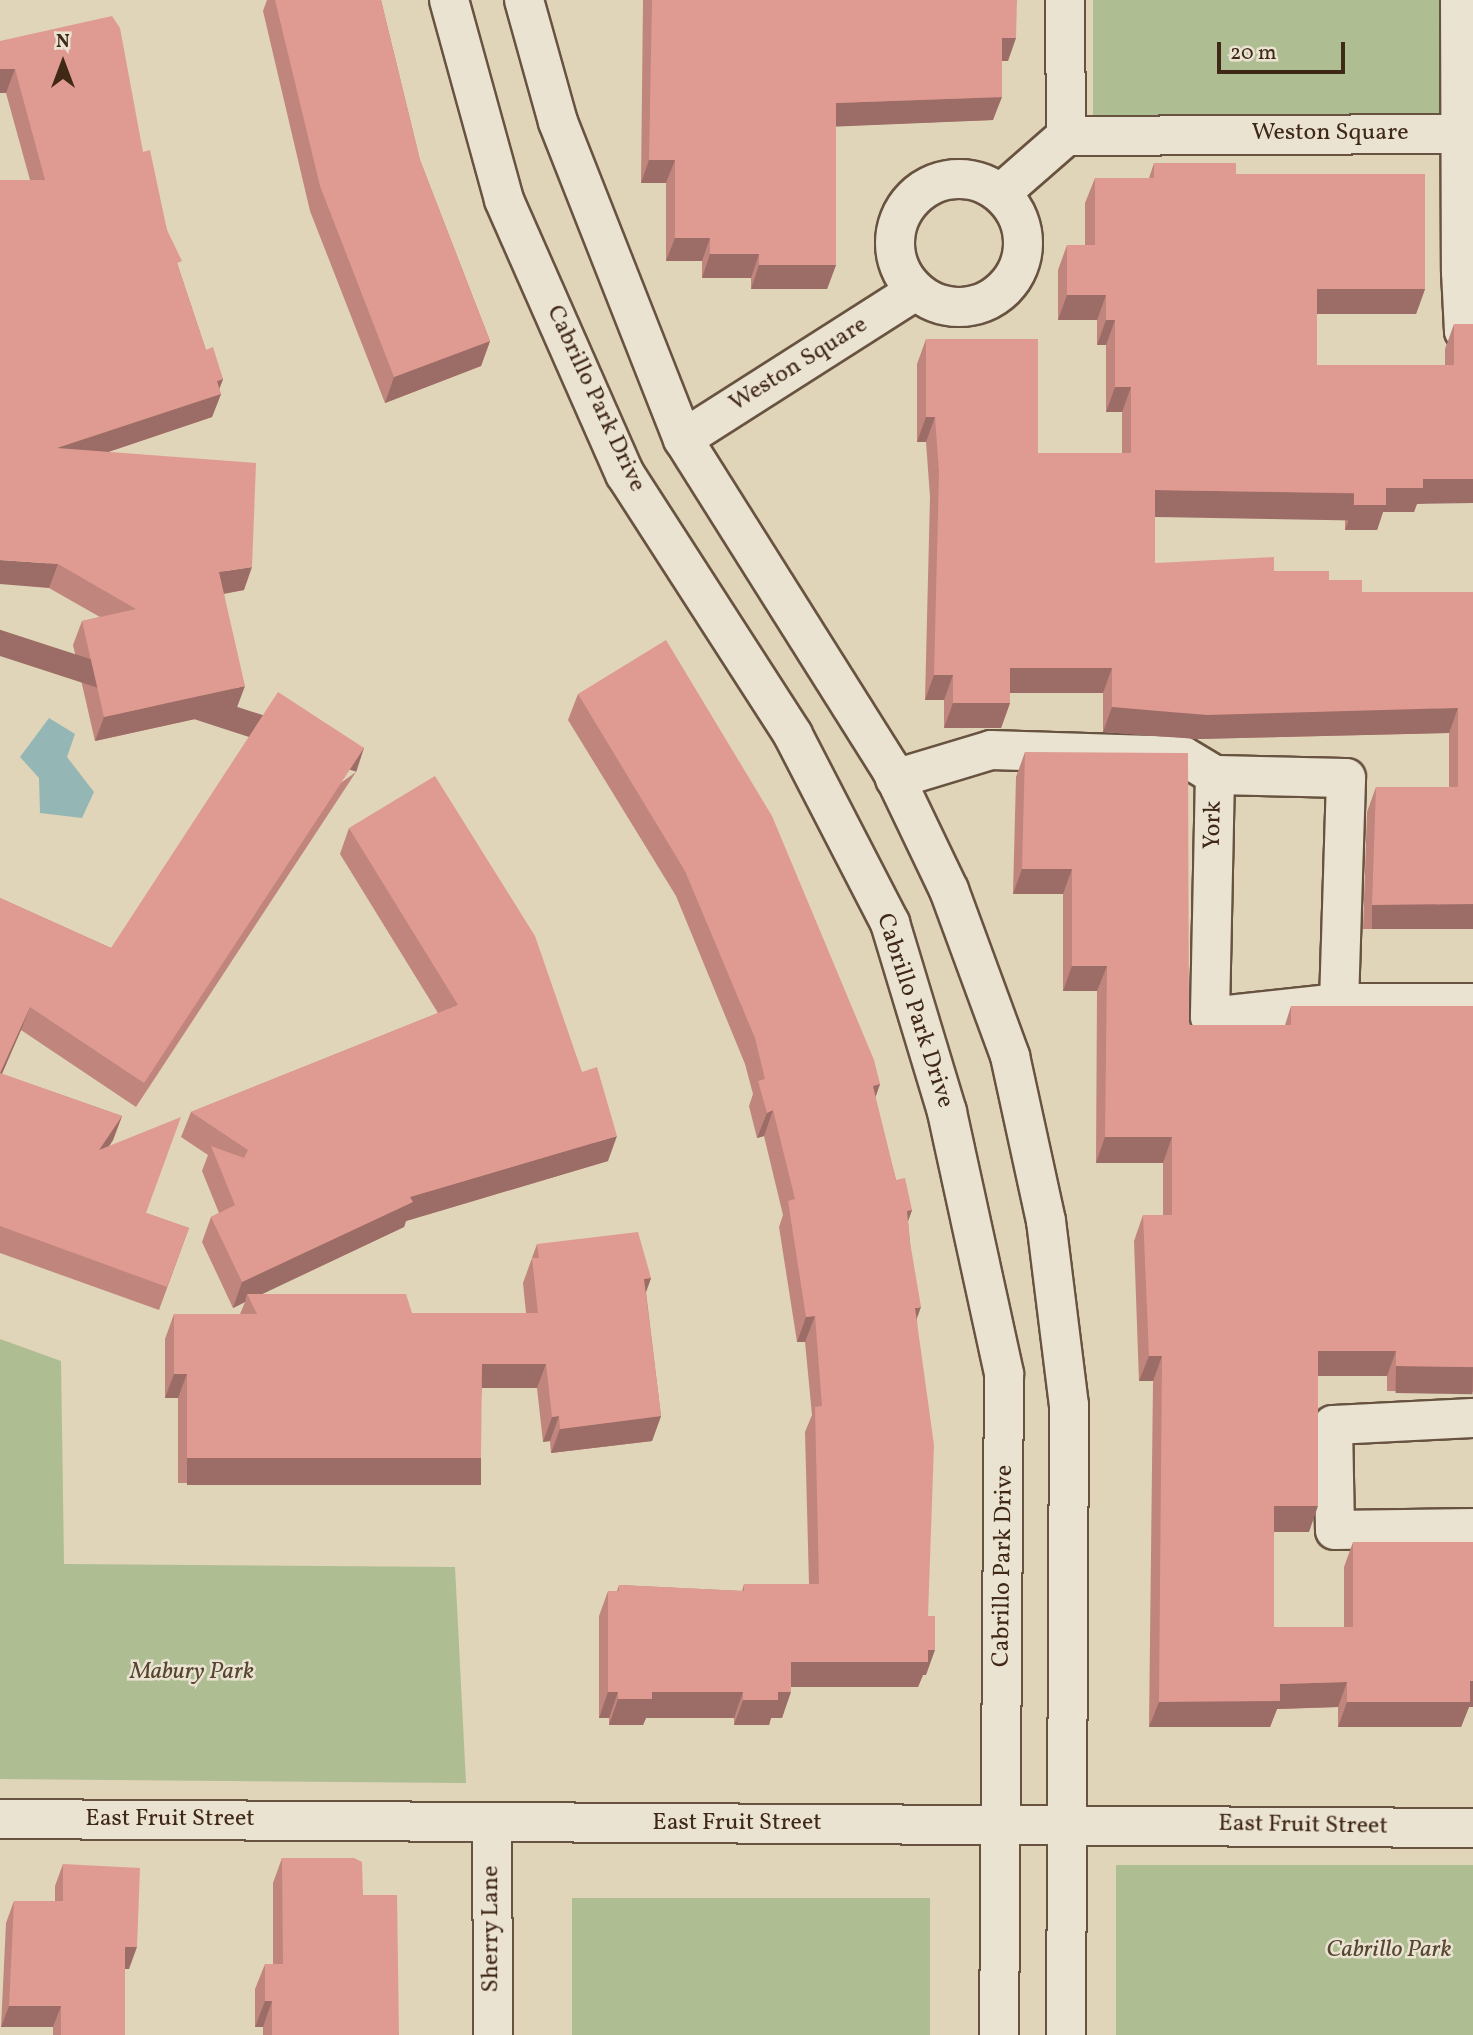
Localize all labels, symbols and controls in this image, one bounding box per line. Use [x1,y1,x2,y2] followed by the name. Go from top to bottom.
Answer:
[28,28,98,98] north arrow
[1221,28,1349,72] scale bar
[56,29,70,55] text: N
[1230,39,1276,68] text: 20 m
[1251,120,1409,148] street label: Weston Square
[539,301,651,497] street label: Cabrillo Park Drive
[725,311,873,419] street label: Weston Square
[1199,800,1229,850] street label: York
[869,910,959,1112] street label: Cabrillo Park Drive
[988,1465,1020,1667] street label: Cabrillo Park Drive
[130,1659,254,1687] park label: Mabury Park
[85,1806,255,1834] street label: East Fruit Street
[652,1810,822,1838] street label: East Fruit Street
[1218,1810,1388,1842] street label: East Fruit Street
[478,1865,506,1993] street label: Sherry Lane
[1326,1937,1452,1965] park label: Cabrillo Park

